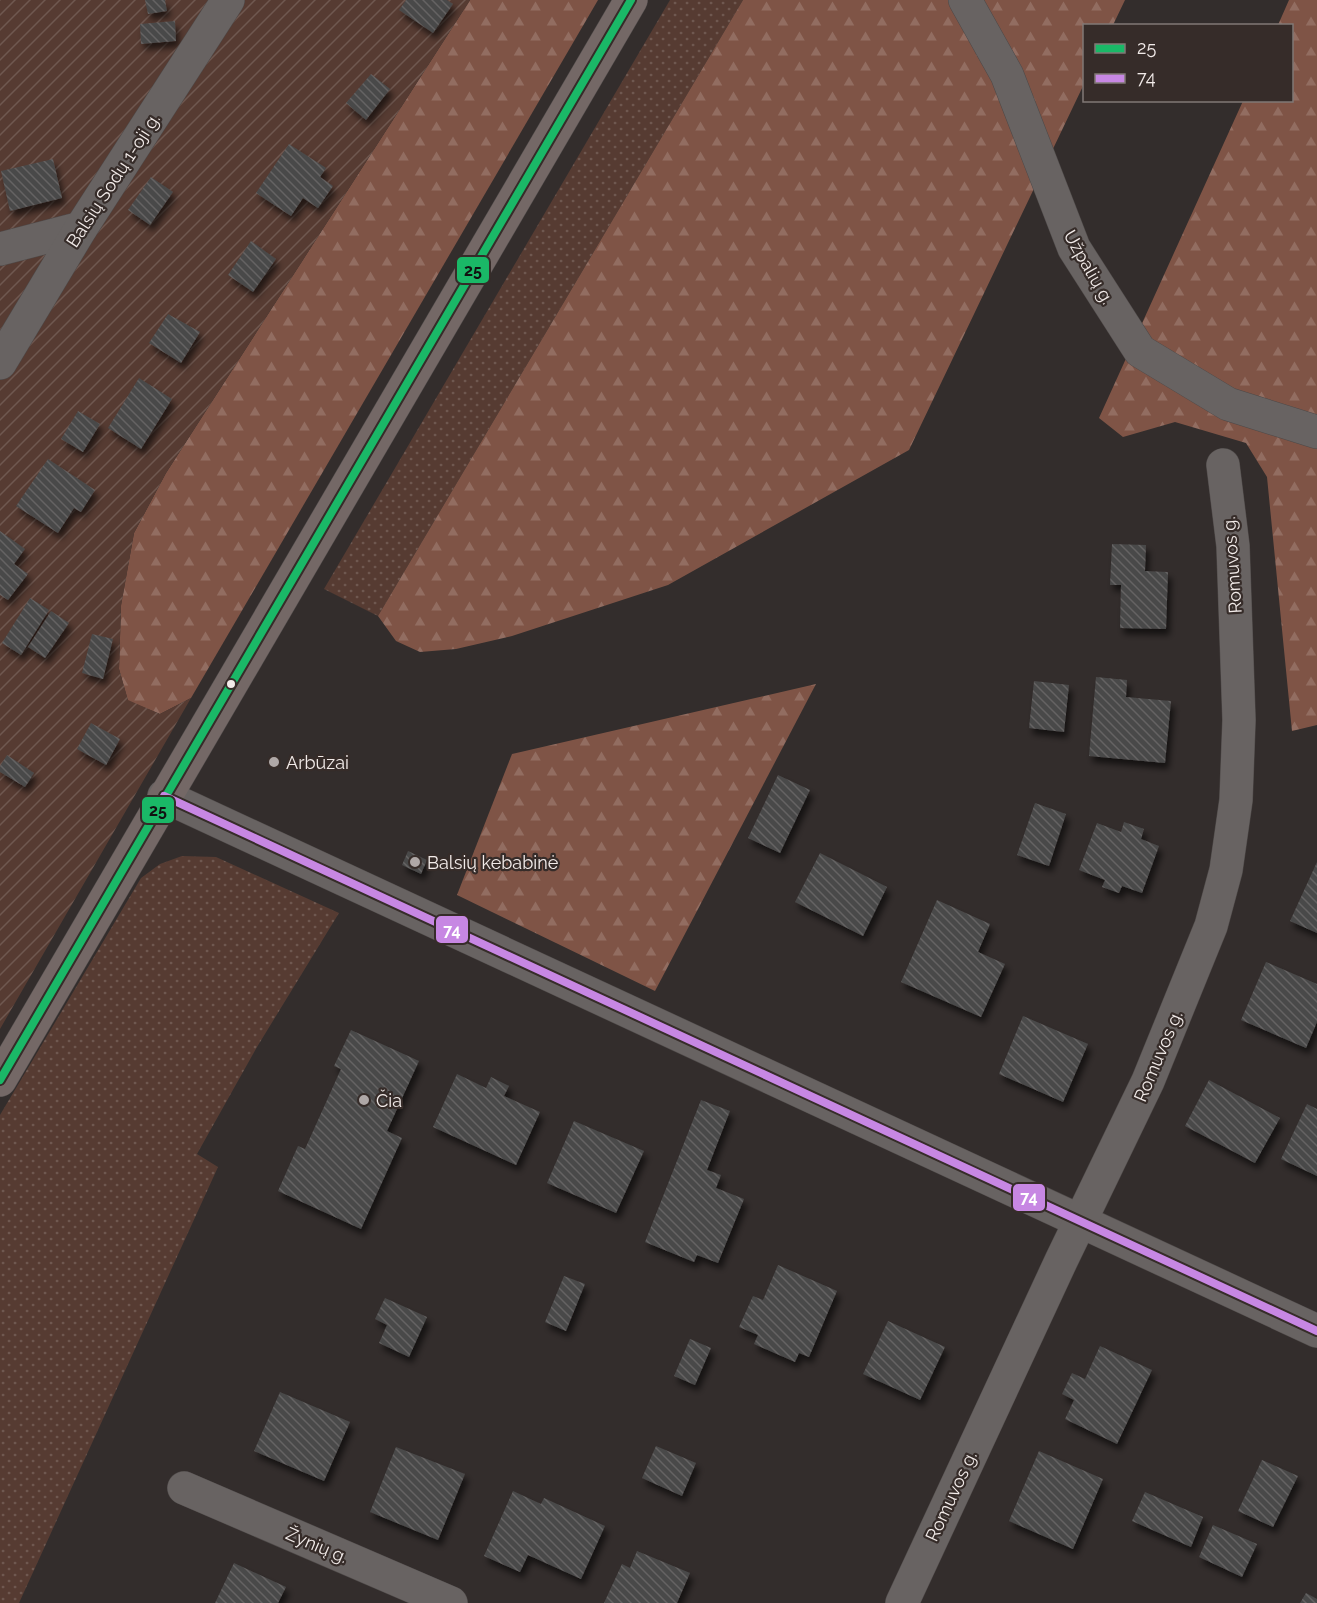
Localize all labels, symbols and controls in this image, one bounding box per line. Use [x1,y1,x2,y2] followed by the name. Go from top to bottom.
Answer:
[1083,24,1293,102] legend
[1137,37,1156,58] text: 25
[1137,67,1156,88] text: 74
[62,109,164,251] street label: Balsių Sodų 1-oji g.
[1059,226,1119,308] street label: Užpalių g.
[456,256,490,284] line badge: 25
[464,261,482,280] text: 25
[1218,516,1246,614] street label: Romuvos g.
[225,678,237,690] unlabelled marker
[286,752,349,773] place label: Arbūzai
[267,755,281,769] marker: Arbūzai
[141,796,175,824] line badge: 25
[149,801,167,820] text: 25
[427,852,559,873] place label: Balsių kebabinė
[408,855,422,869] marker: Balsių kebabinė
[435,915,469,944] line badge: 74
[443,921,461,940] text: 74
[1129,1007,1187,1105] street label: Romuvos g.
[376,1089,402,1111] place label: Čia
[357,1093,371,1107] marker: Čia
[1012,1183,1046,1212] line badge: 74
[1020,1188,1038,1207] text: 74
[921,1448,981,1544] street label: Romuvos g.
[283,1522,351,1567] street label: Žynių g.

